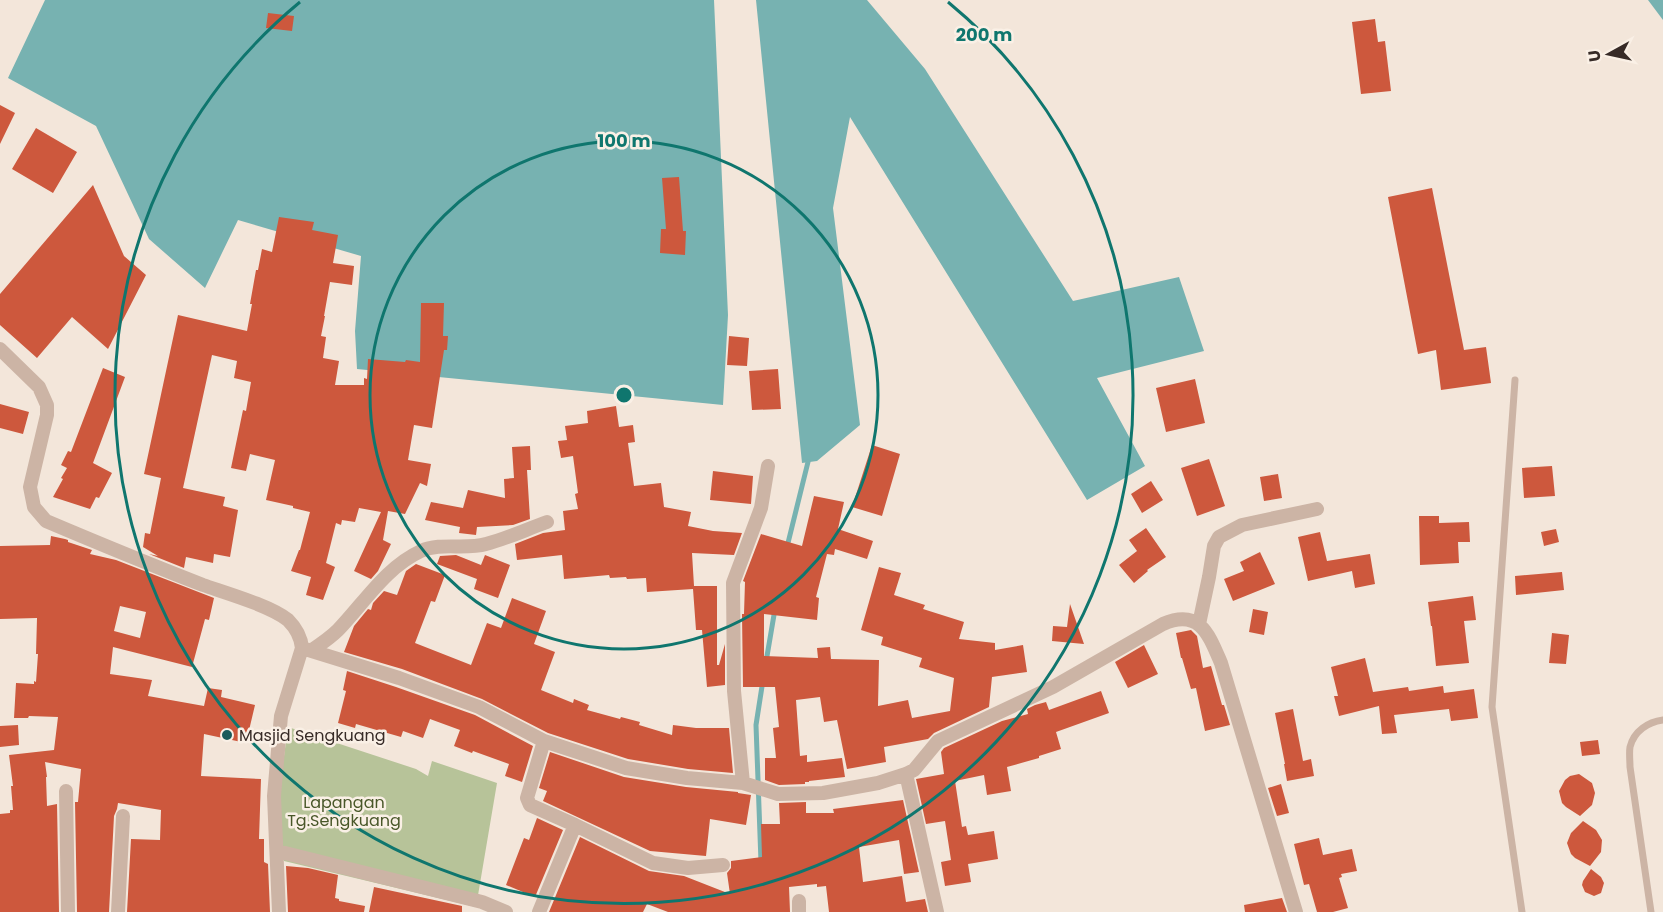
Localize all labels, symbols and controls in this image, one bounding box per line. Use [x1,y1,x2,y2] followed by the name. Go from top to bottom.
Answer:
[956,22,1012,47] text: 200 m
[1579,24,1639,84] north arrow
[1582,49,1607,63] text: U
[597,128,651,153] text: 100 m
[614,385,634,405] centre of rings
[239,724,386,747] place label: Masjid Sengkuang
[220,728,234,742] marker: Masjid Sengkuang
[287,791,401,832] park label: Lapangan Tg.Sengkuang

